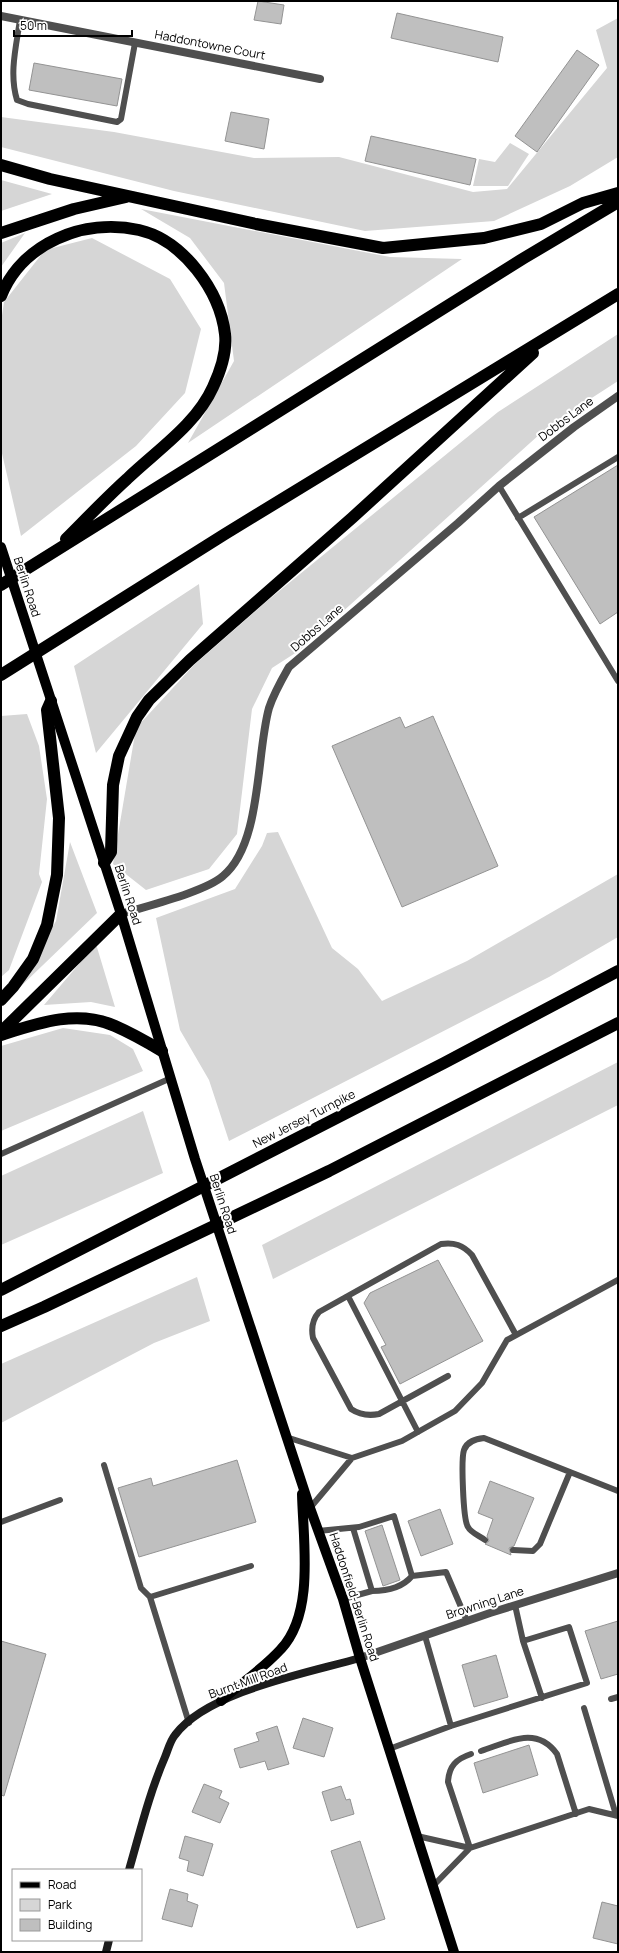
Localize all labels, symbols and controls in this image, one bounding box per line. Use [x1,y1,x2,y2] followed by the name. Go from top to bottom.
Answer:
[14,12,132,38] scale bar
[20,17,47,34] text: 50 m
[153,25,267,64] street label: Haddontowne Court
[535,392,597,445] street label: Dobbs Lane
[10,555,45,619] street label: Berlin Road
[287,600,347,655] street label: Dobbs Lane
[111,863,146,927] street label: Berlin Road
[250,1085,358,1152] street label: New Jersey Turnpike
[206,1172,241,1236] street label: Berlin Road
[326,1530,383,1664] street label: Haddonfield-Berlin Road
[444,1582,526,1623] street label: Browning Lane
[206,1658,289,1703] street label: Burnt Mill Road
[12,1869,142,1941] legend
[48,1876,76,1893] text: Road
[48,1896,73,1913] text: Park
[48,1916,92,1933] text: Building

